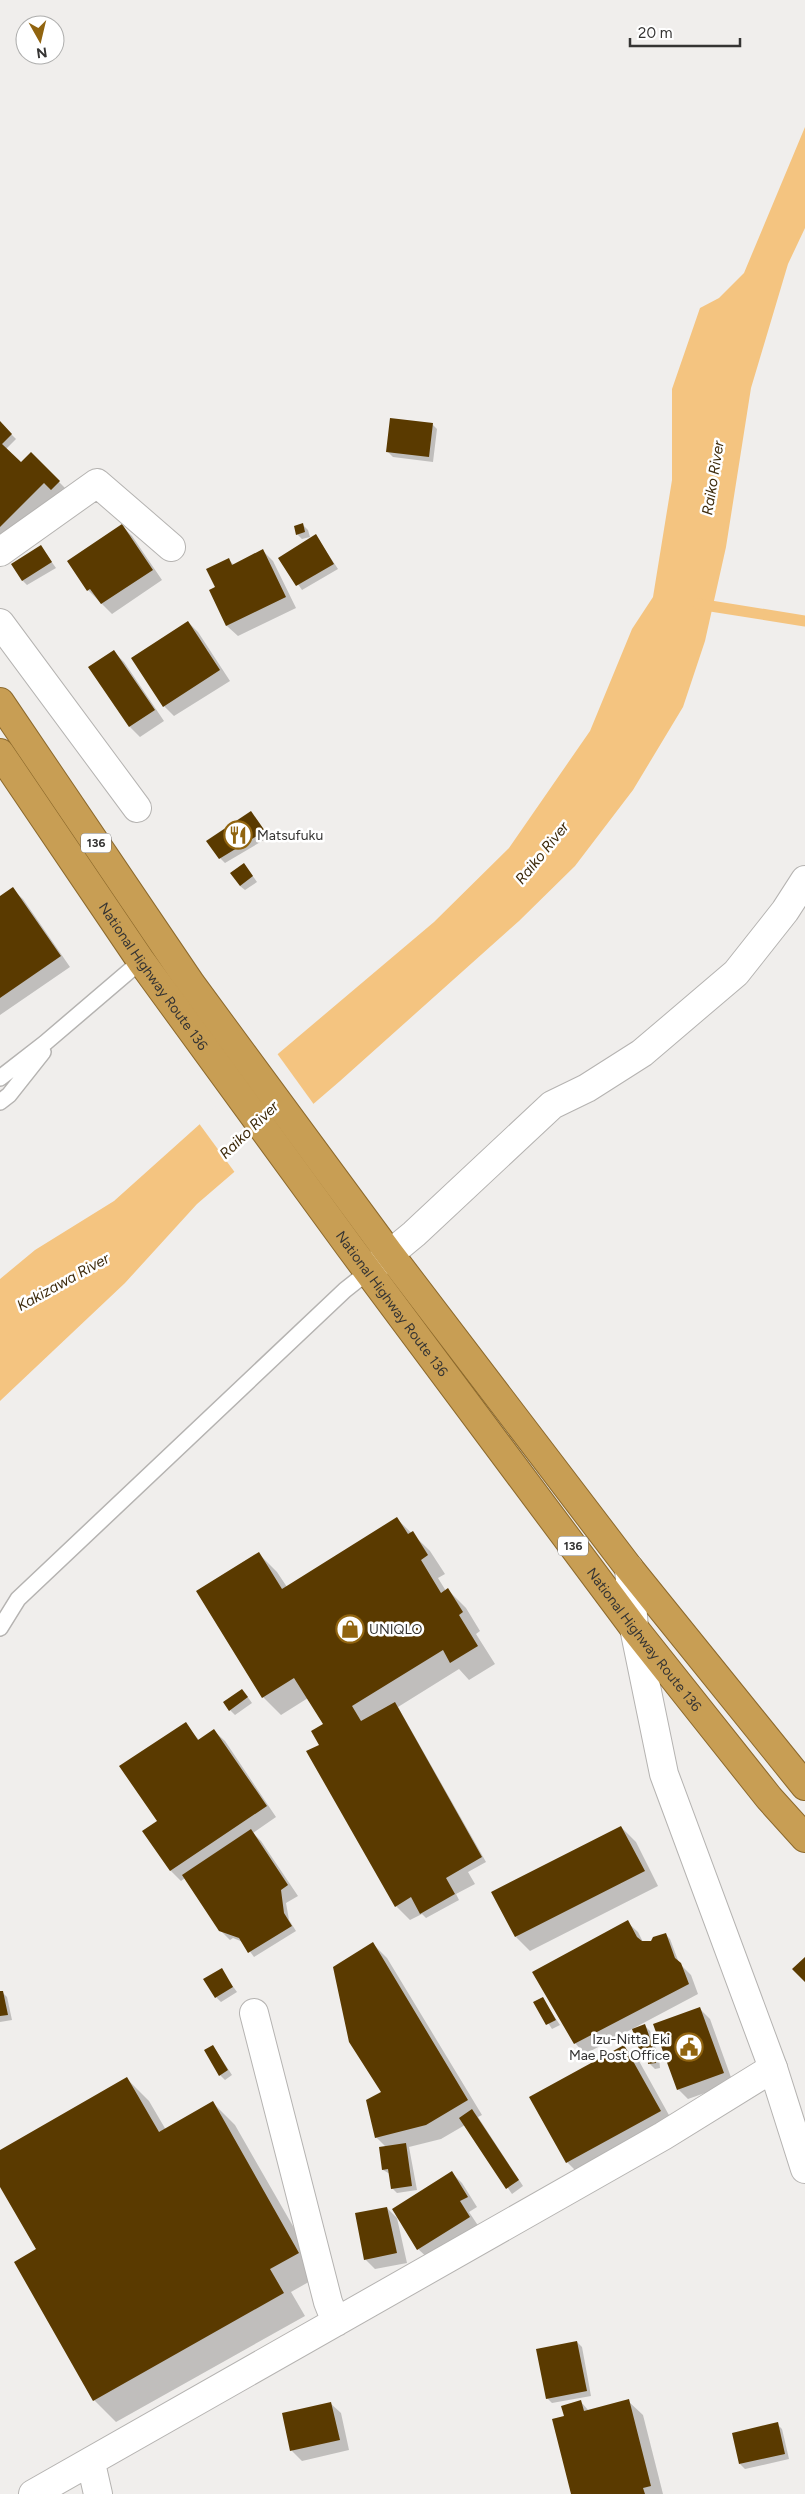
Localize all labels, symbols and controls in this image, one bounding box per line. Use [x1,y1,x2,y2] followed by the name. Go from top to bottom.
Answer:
[15,15,65,65] north arrow
[630,15,740,47] scale bar
[638,24,672,42] text: 20 m
[35,43,48,62] text: N
[698,439,728,516] water label: Raiko River
[511,817,573,888] water label: Raiko River
[223,820,253,850] restaurant icon: Matsufuku
[257,827,323,844] place label: Matsufuku
[81,834,111,852] road number: 136
[95,900,211,1054] street label: National Highway Route 136
[216,1097,283,1163] water label: Raiko River
[332,1228,451,1380] street label: National Highway Route 136
[14,1249,113,1315] water label: Kakizawa River
[558,1536,588,1555] road number: 136
[583,1565,705,1715] street label: National Highway Route 136
[335,1614,365,1644] shop icon: UNIQLO
[369,1621,422,1638] place label: UNIQLO
[569,2031,670,2064] place label: Izu-Nitta Eki Mae Post Office
[674,2032,704,2062] public building icon: Izu-Nitta Eki Mae Post Office

